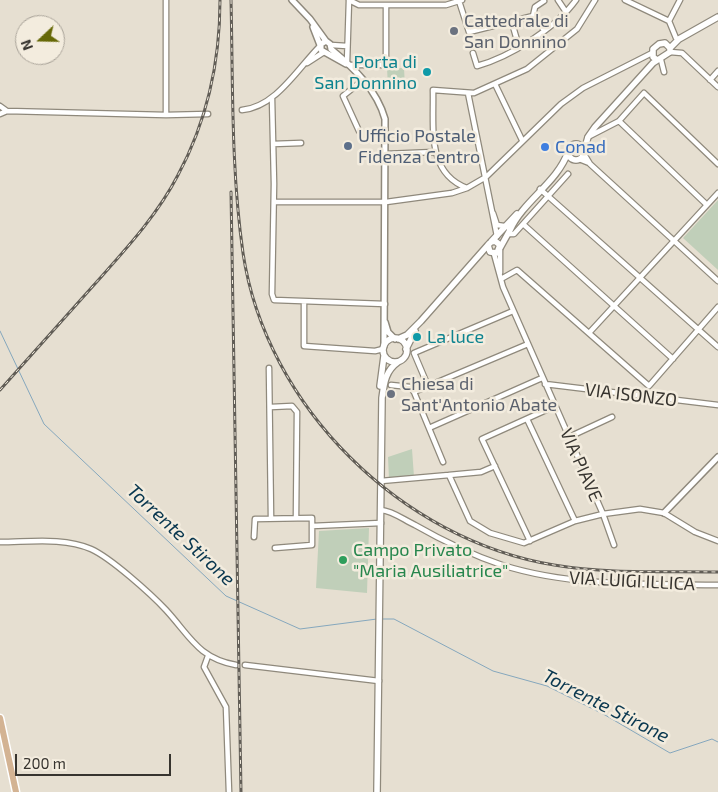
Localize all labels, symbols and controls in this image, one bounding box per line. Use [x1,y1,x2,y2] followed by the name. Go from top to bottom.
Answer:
[464,10,569,52] place label: Cattedrale di San Donnino
[15,15,65,65] north arrow
[448,25,460,37] marker: Cattedrale di San Donnino
[17,37,36,53] text: N
[314,51,417,94] place label: Porta di San Donnino
[421,66,433,78] marker: Porta di San Donnino
[358,125,480,168] place label: Ufficio Postale Fidenza Centro
[555,136,606,158] place label: Conad
[342,140,354,152] marker: Ufficio Postale Fidenza Centro
[539,141,551,153] marker: Conad
[427,326,484,348] place label: La luce
[411,331,423,343] marker: La luce
[401,373,557,416] place label: Chiesa di Sant'Antonio Abate
[584,379,678,411] street label: VIA ISONZO
[385,388,397,400] marker: Chiesa di Sant'Antonio Abate
[555,425,607,505] street label: VIA PIAVE
[122,479,240,591] water label: Torrente Stirone
[353,539,508,582] place label: Campo Privato "Maria Ausiliatrice"
[337,554,349,566] marker: Campo Privato "Maria Ausiliatrice"
[569,567,695,595] street label: VIA LUIGI ILLICA
[539,664,673,748] water label: Torrente Stirone
[18,744,174,776] scale bar
[23,754,66,772] text: 200 m

